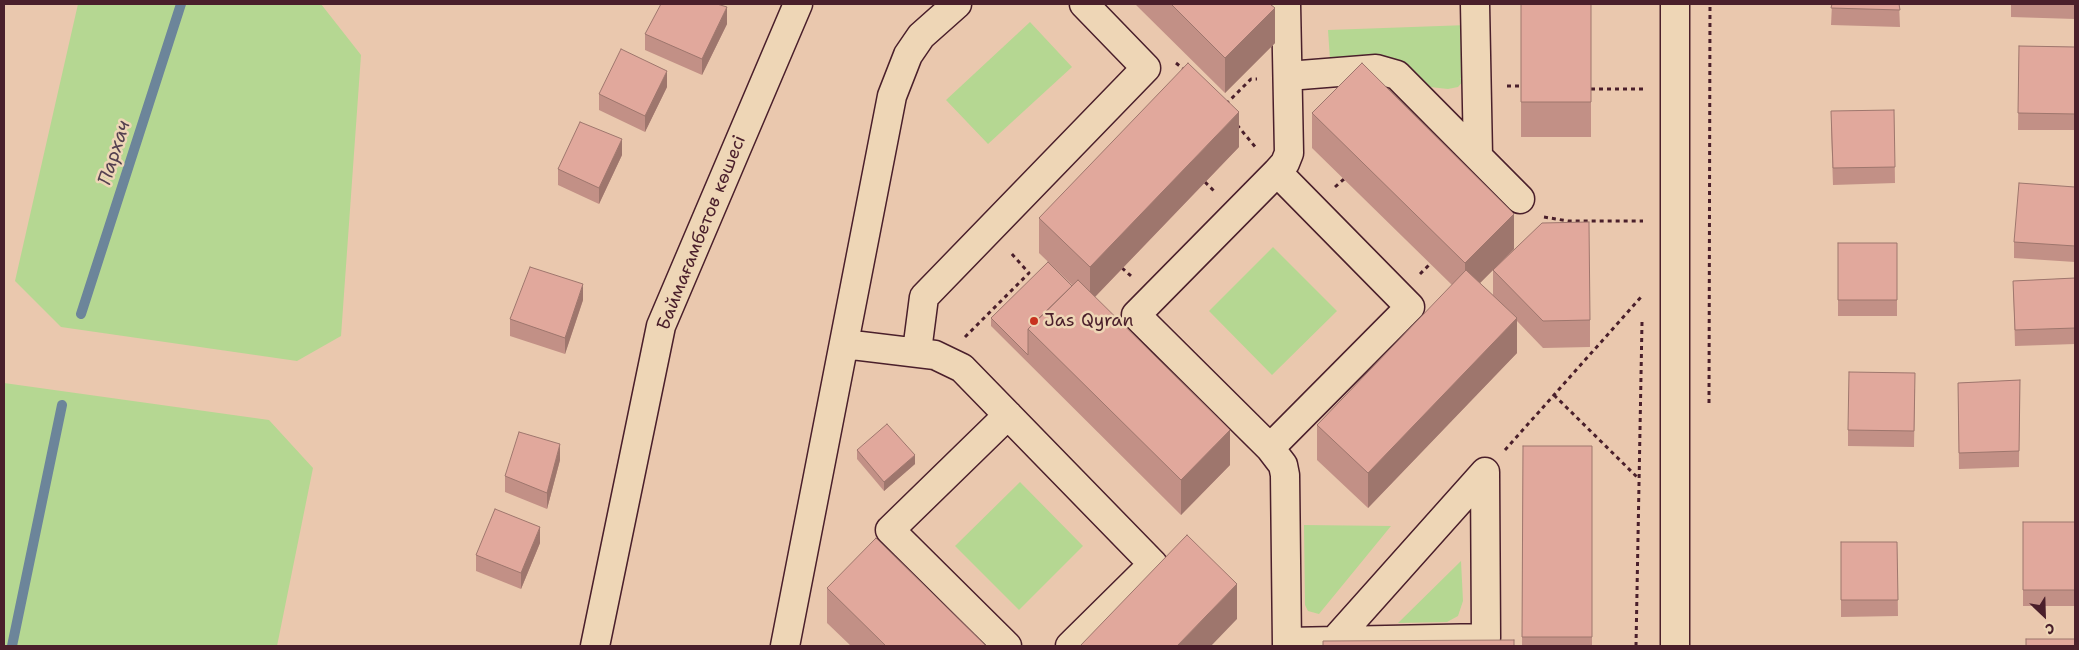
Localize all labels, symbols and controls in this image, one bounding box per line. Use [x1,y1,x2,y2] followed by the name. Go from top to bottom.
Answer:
[94,118,136,188] water label: Пархач
[653,133,751,333] street label: Баймағамбетов көшесі
[1044,310,1134,332] place label: Jas Qyran
[1028,315,1040,327] marker: Jas Qyran
[2019,590,2069,640] north arrow
[2043,619,2058,639] text: С

